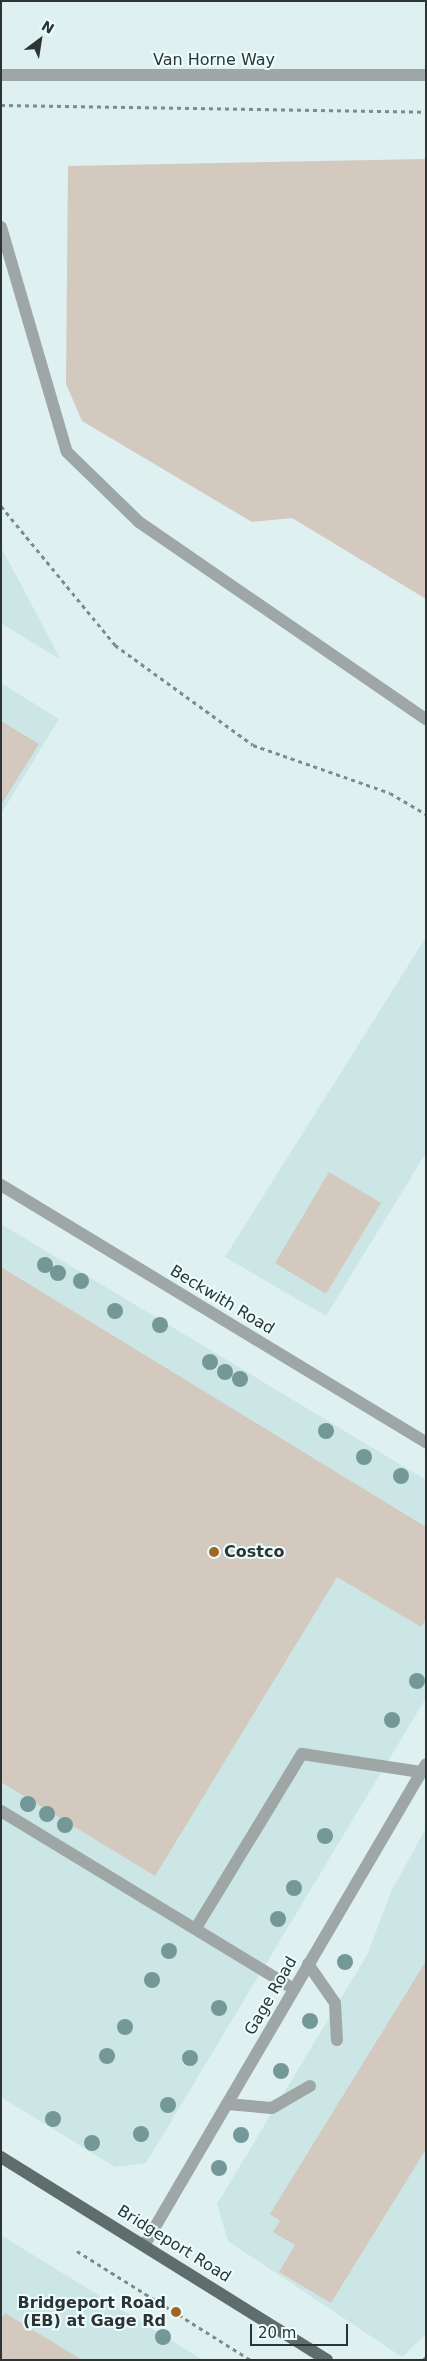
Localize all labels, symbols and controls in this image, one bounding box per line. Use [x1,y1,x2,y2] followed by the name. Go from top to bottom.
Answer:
[15,15,65,65] north arrow
[39,17,57,37] text: N
[153,50,275,70] street label: Van Horne Way
[166,1261,278,1339] street label: Beckwith Road
[224,1542,284,1562] place label: Costco
[208,1546,220,1558] marker: Costco
[241,1953,301,2039] street label: Gage Road
[114,2201,234,2287] street label: Bridgeport Road
[18,2293,166,2331] place label: Bridgeport Road (EB) at Gage Rd
[170,2306,182,2318] marker: Bridgeport Road (EB) at Gage Rd
[252,2314,350,2346] scale bar
[258,2324,296,2342] text: 20 m

